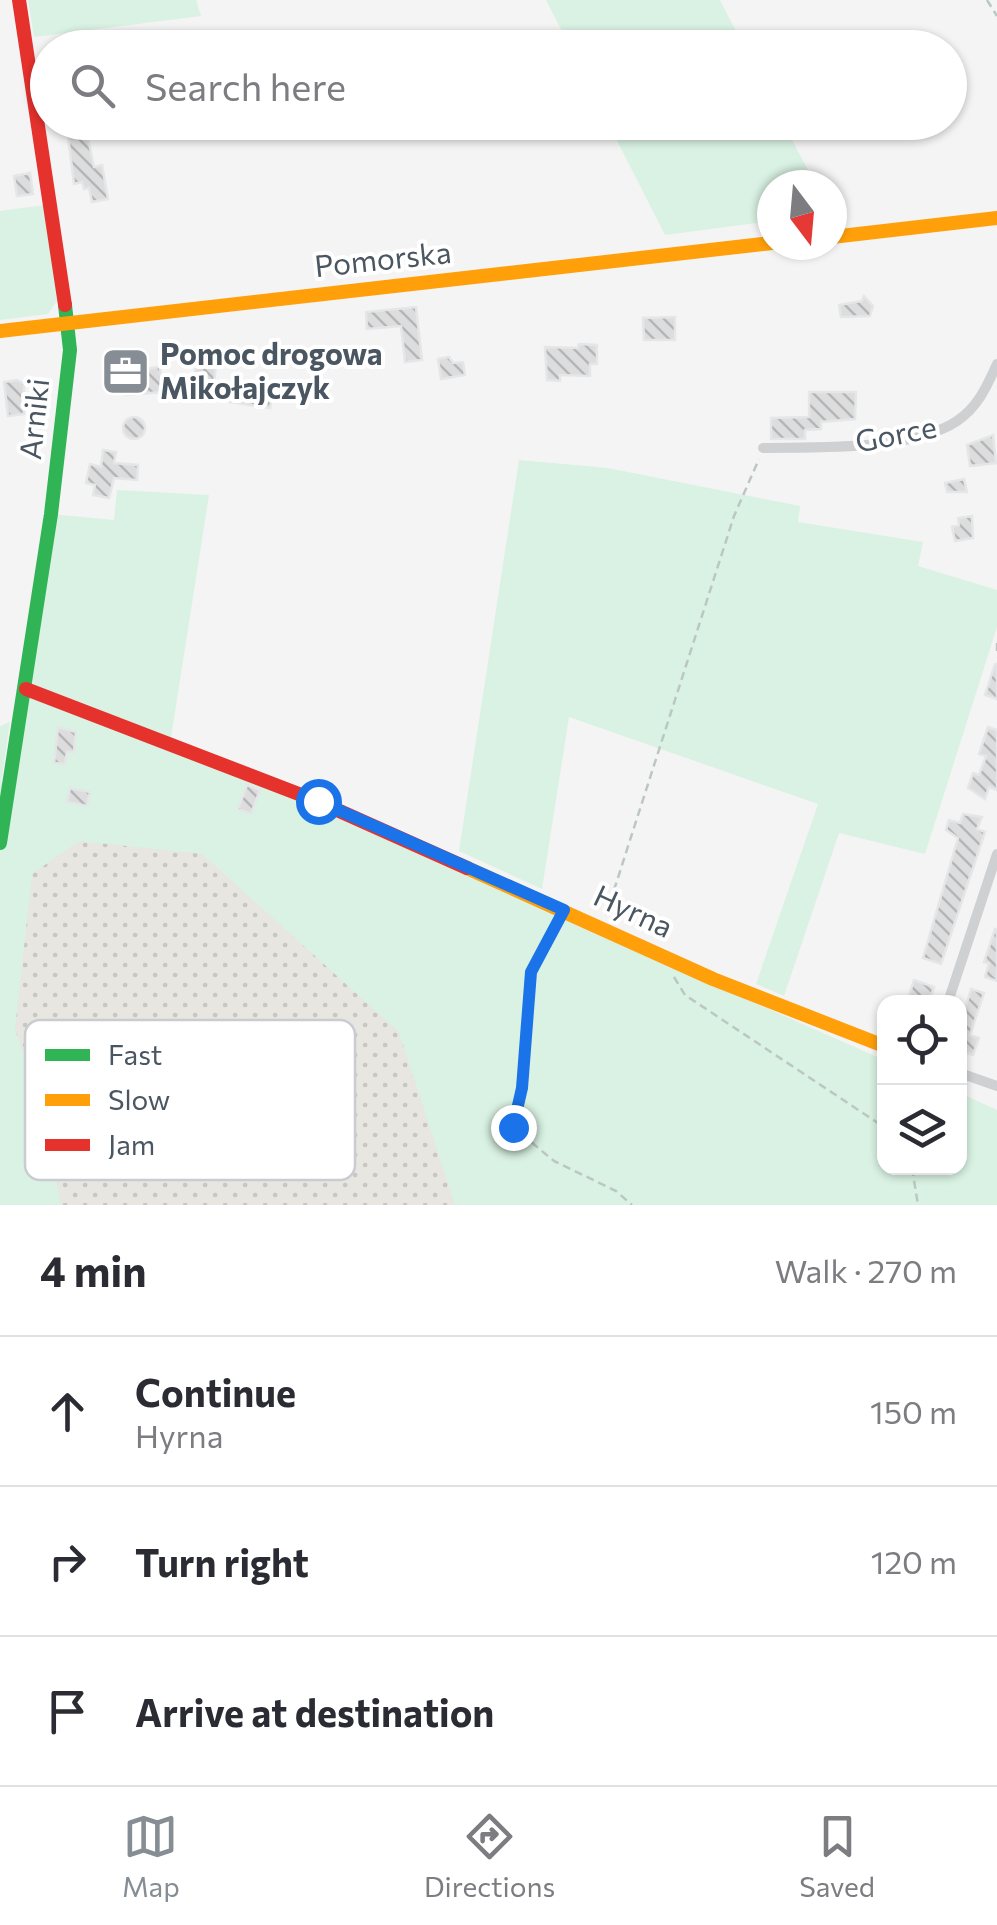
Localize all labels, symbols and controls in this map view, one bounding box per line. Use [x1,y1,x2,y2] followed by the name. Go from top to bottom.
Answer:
[30,30,967,140] search box
[65,58,120,113] icon: search
[145,62,346,109] text: Search here
[757,170,847,260] north arrow
[312,232,453,283] street label: Pomorska
[160,334,383,405] place label: Pomoc drogowa Mikołajczyk
[99,346,151,398] office icon: Pomoc drogowa Mikołajczyk
[10,376,55,461] street label: Arniki
[852,407,939,459] street label: Gorce
[296,779,342,825] route start
[589,875,679,944] street label: Hyrna
[877,995,967,1175] map controls
[877,995,967,1085] button: locate
[25,1020,355,1180] legend
[108,1037,162,1071] text: Fast
[108,1082,170,1116] text: Slow
[877,1085,967,1175] button: layers
[491,1105,537,1151] route end
[108,1127,155,1161] text: Jam
[40,1244,146,1296] text: 4 min
[775,1250,957,1290] text: Walk · 270 m
[135,1368,296,1415] text: Continue
[40,1384,95,1439] icon: ahead
[870,1391,957,1431] text: 150 m
[135,1415,223,1455] text: Hyrna
[40,1534,95,1589] icon: right
[135,1538,309,1585] text: Turn right
[871,1541,957,1581] text: 120 m
[40,1684,95,1739] icon: arrive
[135,1688,494,1735] text: Arrive at destination
[122,1809,180,1903] tab: Map
[424,1809,555,1903] tab: Directions
[799,1809,875,1903] tab: Saved

